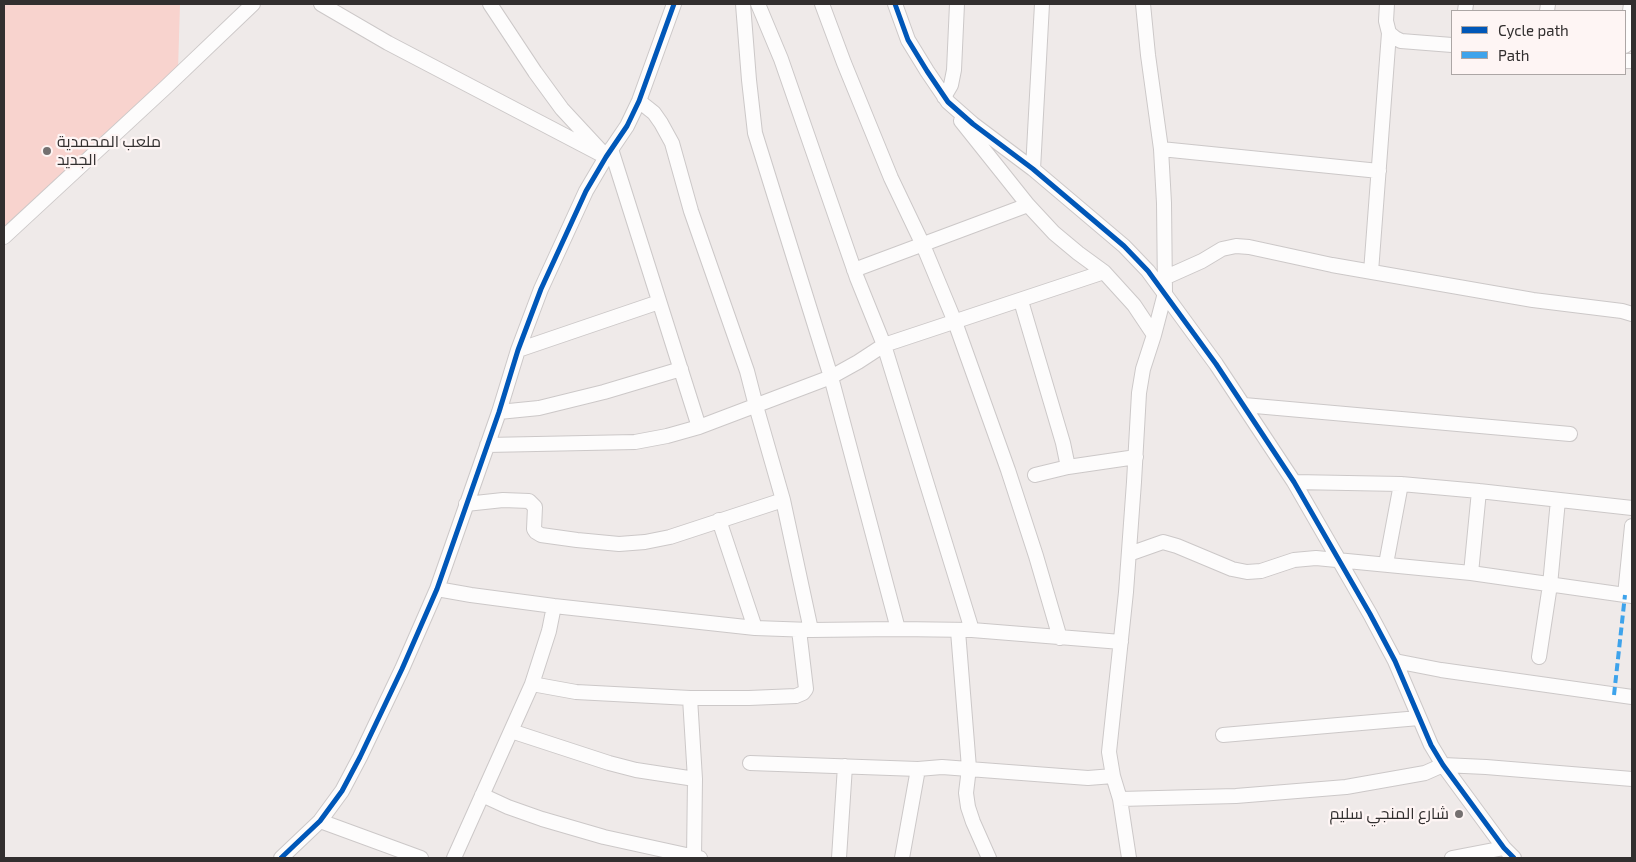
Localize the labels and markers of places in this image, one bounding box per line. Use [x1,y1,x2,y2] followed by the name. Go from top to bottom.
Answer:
[57,132,161,170] place label: ملعب المحمدية الجديد
[41,145,53,157] marker: ملعب المحمدية الجديد
[1329,804,1449,824] place label: شارع المنجي سليم
[1453,808,1465,820] marker: شارع المنجي سليم

